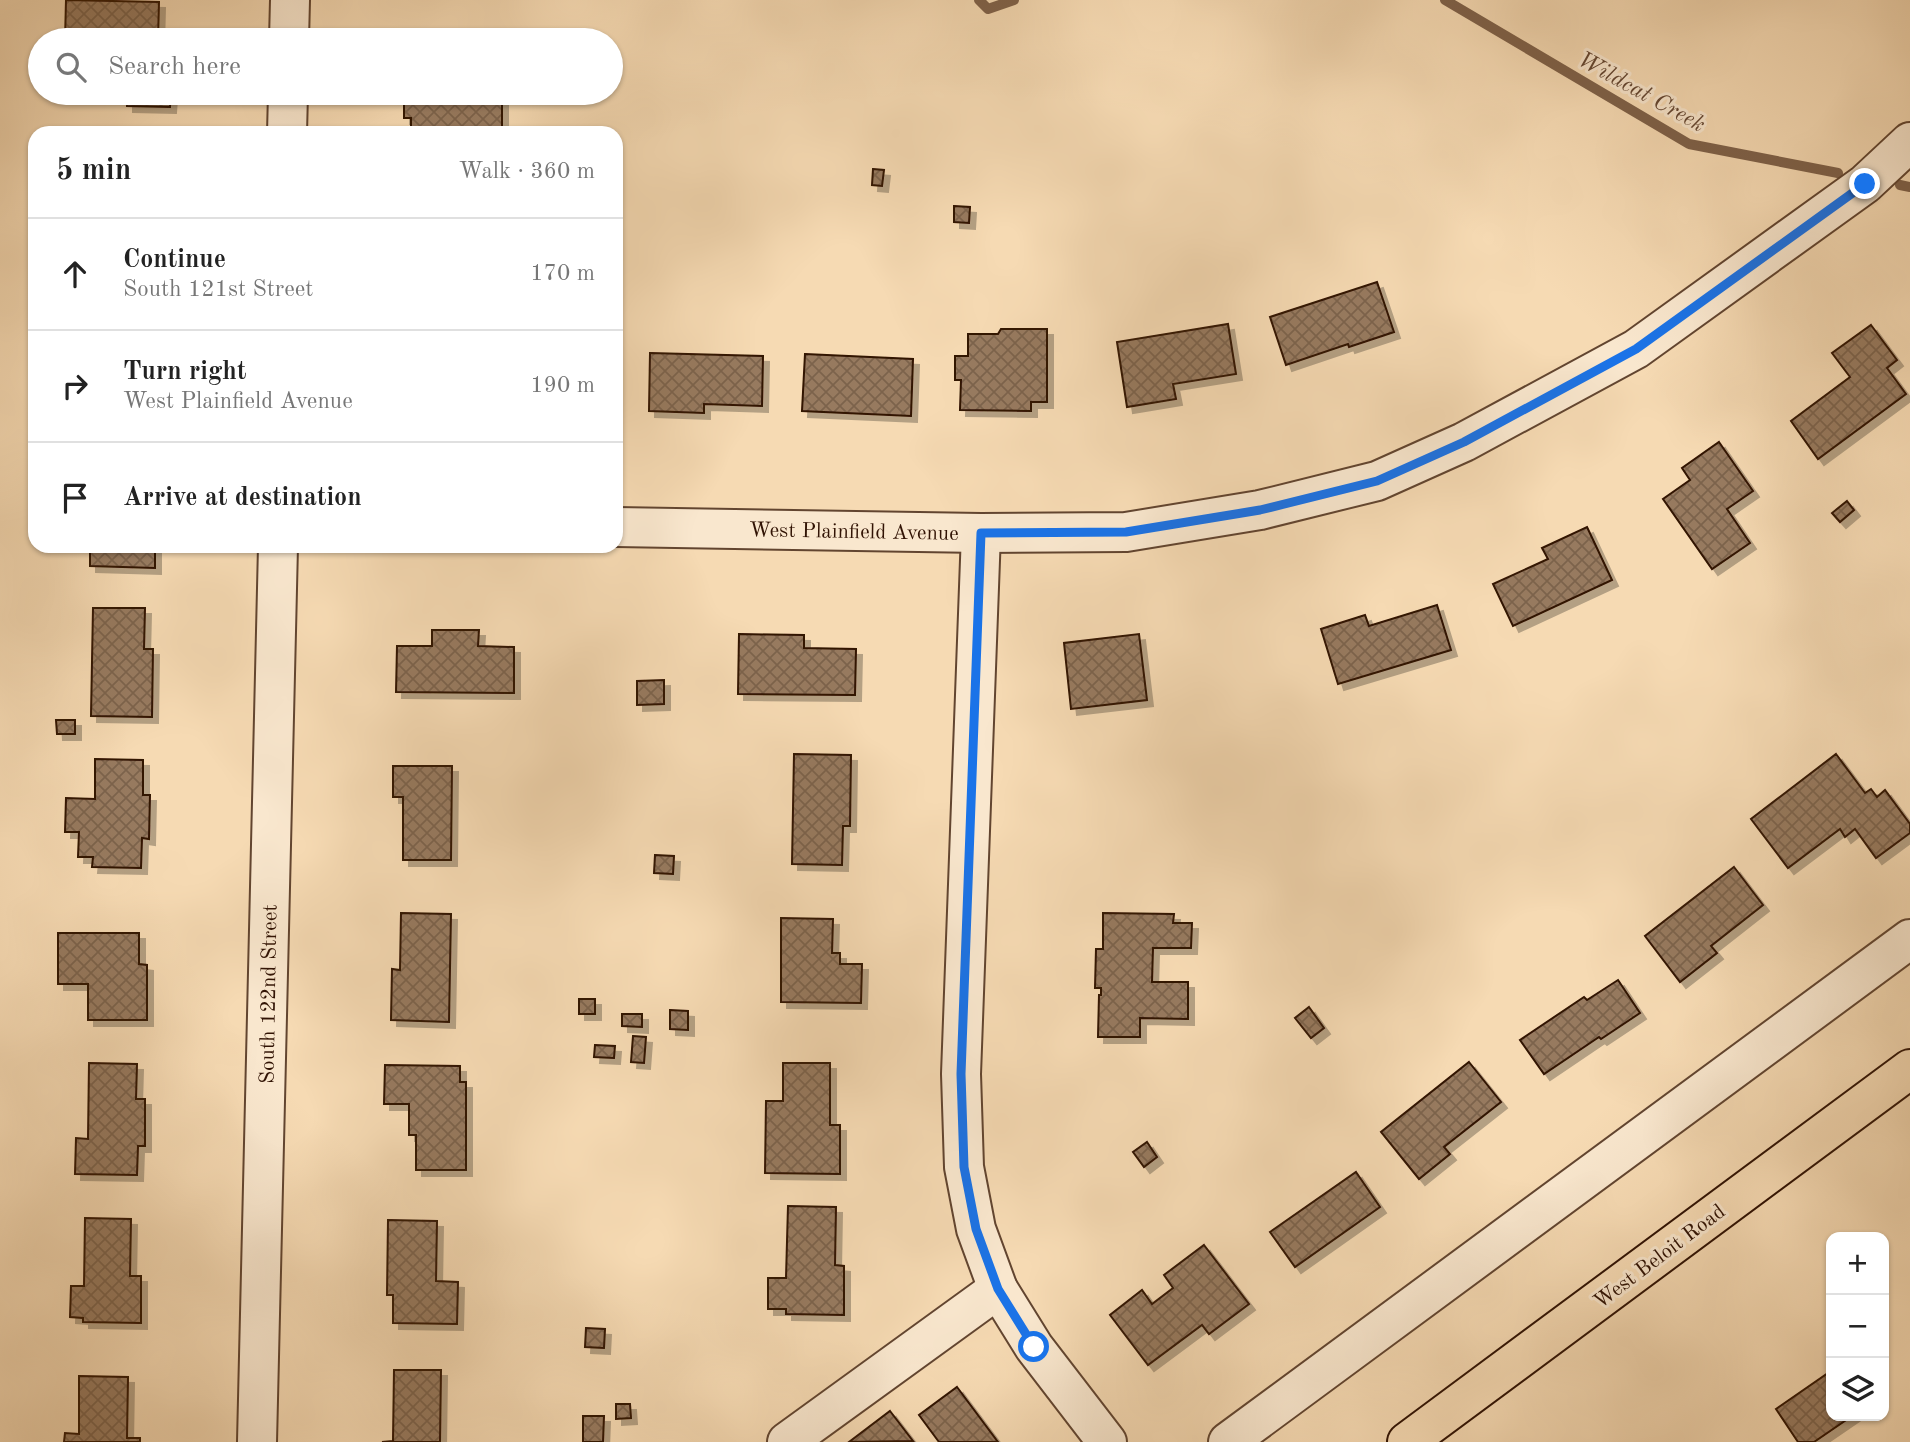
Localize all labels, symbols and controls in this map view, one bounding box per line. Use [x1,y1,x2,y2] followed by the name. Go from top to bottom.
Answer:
[28,28,623,105] search box
[52,48,90,86] icon: search
[1574,48,1709,137] water label: Wildcat Creek
[108,54,241,80] text: Search here
[56,156,131,186] text: 5 min
[459,160,595,183] text: Walk · 360 m
[1849,168,1880,199] route end
[123,247,226,273] text: Continue
[56,255,94,293] icon: ahead
[530,262,595,285] text: 170 m
[123,278,313,301] text: South 121st Street
[123,359,246,385] text: Turn right
[56,367,94,405] icon: right
[530,374,595,397] text: 190 m
[123,390,353,413] text: West Plainfield Avenue
[56,479,94,517] icon: arrive
[123,485,362,511] text: Arrive at destination
[749,520,959,545] street label: West Plainfield Avenue
[257,904,282,1084] street label: South 122nd Street
[1590,1201,1729,1313] street label: West Beloit Road
[1826,1232,1889,1421] map controls
[1826,1232,1889,1295] button: +
[1826,1295,1889,1358] button: −
[1018,1331,1049,1362] route start
[1826,1358,1889,1421] button: layers

